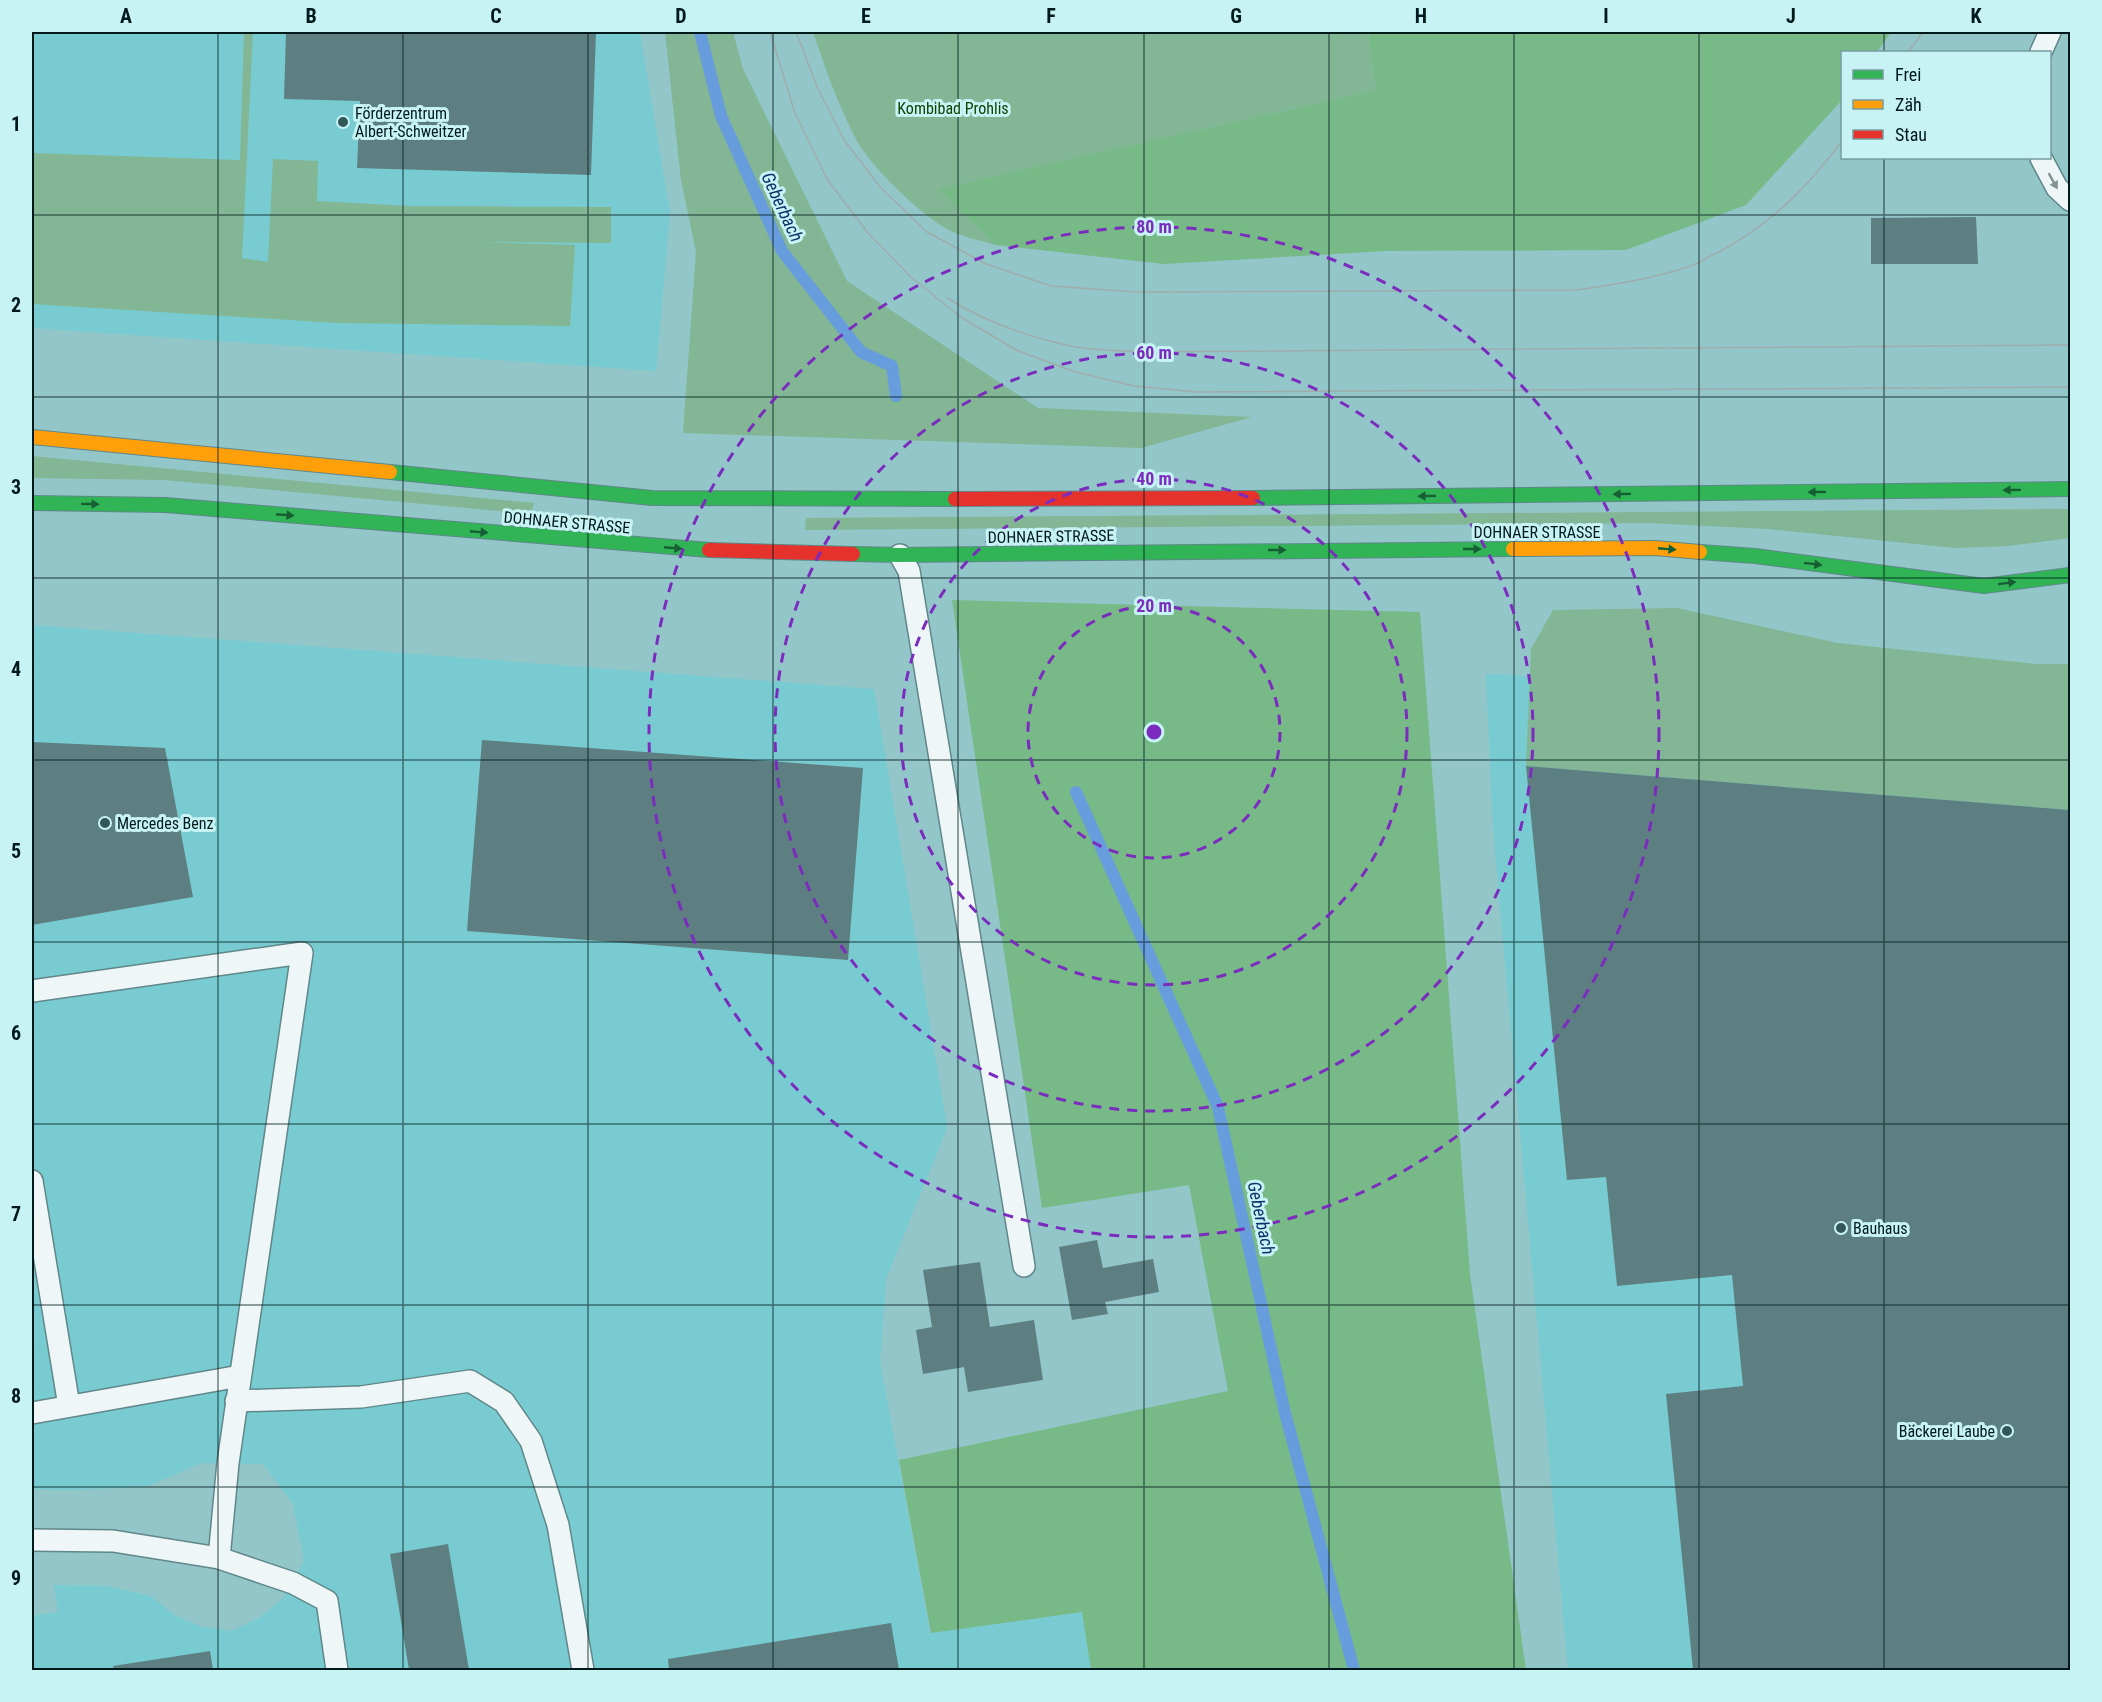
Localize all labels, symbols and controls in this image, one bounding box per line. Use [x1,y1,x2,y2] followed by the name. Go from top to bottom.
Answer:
[120,4,132,28] text: A
[305,4,317,28] text: B
[490,4,502,28] text: C
[675,4,687,28] text: D
[861,4,871,28] text: E
[1046,4,1056,28] text: F
[1230,4,1242,28] text: G
[1415,4,1427,28] text: H
[1603,4,1609,28] text: I
[1786,4,1796,28] text: J
[1970,4,1982,28] text: K
[1841,51,2051,159] legend
[1895,64,1921,85] text: Frei
[1895,94,1922,115] text: Zäh
[897,99,1009,118] park label: Kombibad Prohlis
[355,104,466,141] place label: Förderzentrum Albert-Schweitzer
[11,112,21,136] text: 1
[336,115,350,129] marker: Förderzentrum Albert-Schweitzer
[1895,124,1927,145] text: Stau
[757,169,808,245] water label: Geberbach
[2048,173,2058,190] one-way arrow
[1136,216,1172,237] text: 80 m
[11,293,21,317] text: 2
[1136,342,1172,363] text: 60 m
[1136,468,1172,489] text: 40 m
[11,475,21,499] text: 3
[2003,485,2022,495] one-way arrow
[1808,487,1827,497] one-way arrow
[1613,489,1632,499] one-way arrow
[1418,491,1437,501] one-way arrow
[80,499,99,509] one-way arrow
[503,508,631,537] street label: DOHNAER STRASSE
[275,510,294,520] one-way arrow
[1474,523,1601,542] street label: DOHNAER STRASSE
[987,526,1115,547] street label: DOHNAER STRASSE
[469,527,488,536] one-way arrow
[664,543,683,553] one-way arrow
[1462,544,1481,554] one-way arrow
[1657,544,1676,554] one-way arrow
[1267,545,1286,555] one-way arrow
[1804,559,1823,568] one-way arrow
[1997,578,2016,588] one-way arrow
[1136,595,1172,616] text: 20 m
[11,657,21,681] text: 4
[1144,722,1164,742] centre of rings
[117,814,214,833] place label: Mercedes Benz
[98,816,112,830] marker: Mercedes Benz
[11,839,21,863] text: 5
[11,1021,21,1045] text: 6
[1244,1179,1279,1256] water label: Geberbach
[11,1202,21,1226] text: 7
[1853,1219,1908,1238] place label: Bauhaus
[1834,1221,1848,1235] marker: Bauhaus
[11,1384,21,1408] text: 8
[1899,1422,1995,1441] place label: Bäckerei Laube
[2000,1424,2014,1438] marker: Bäckerei Laube
[11,1566,21,1590] text: 9

